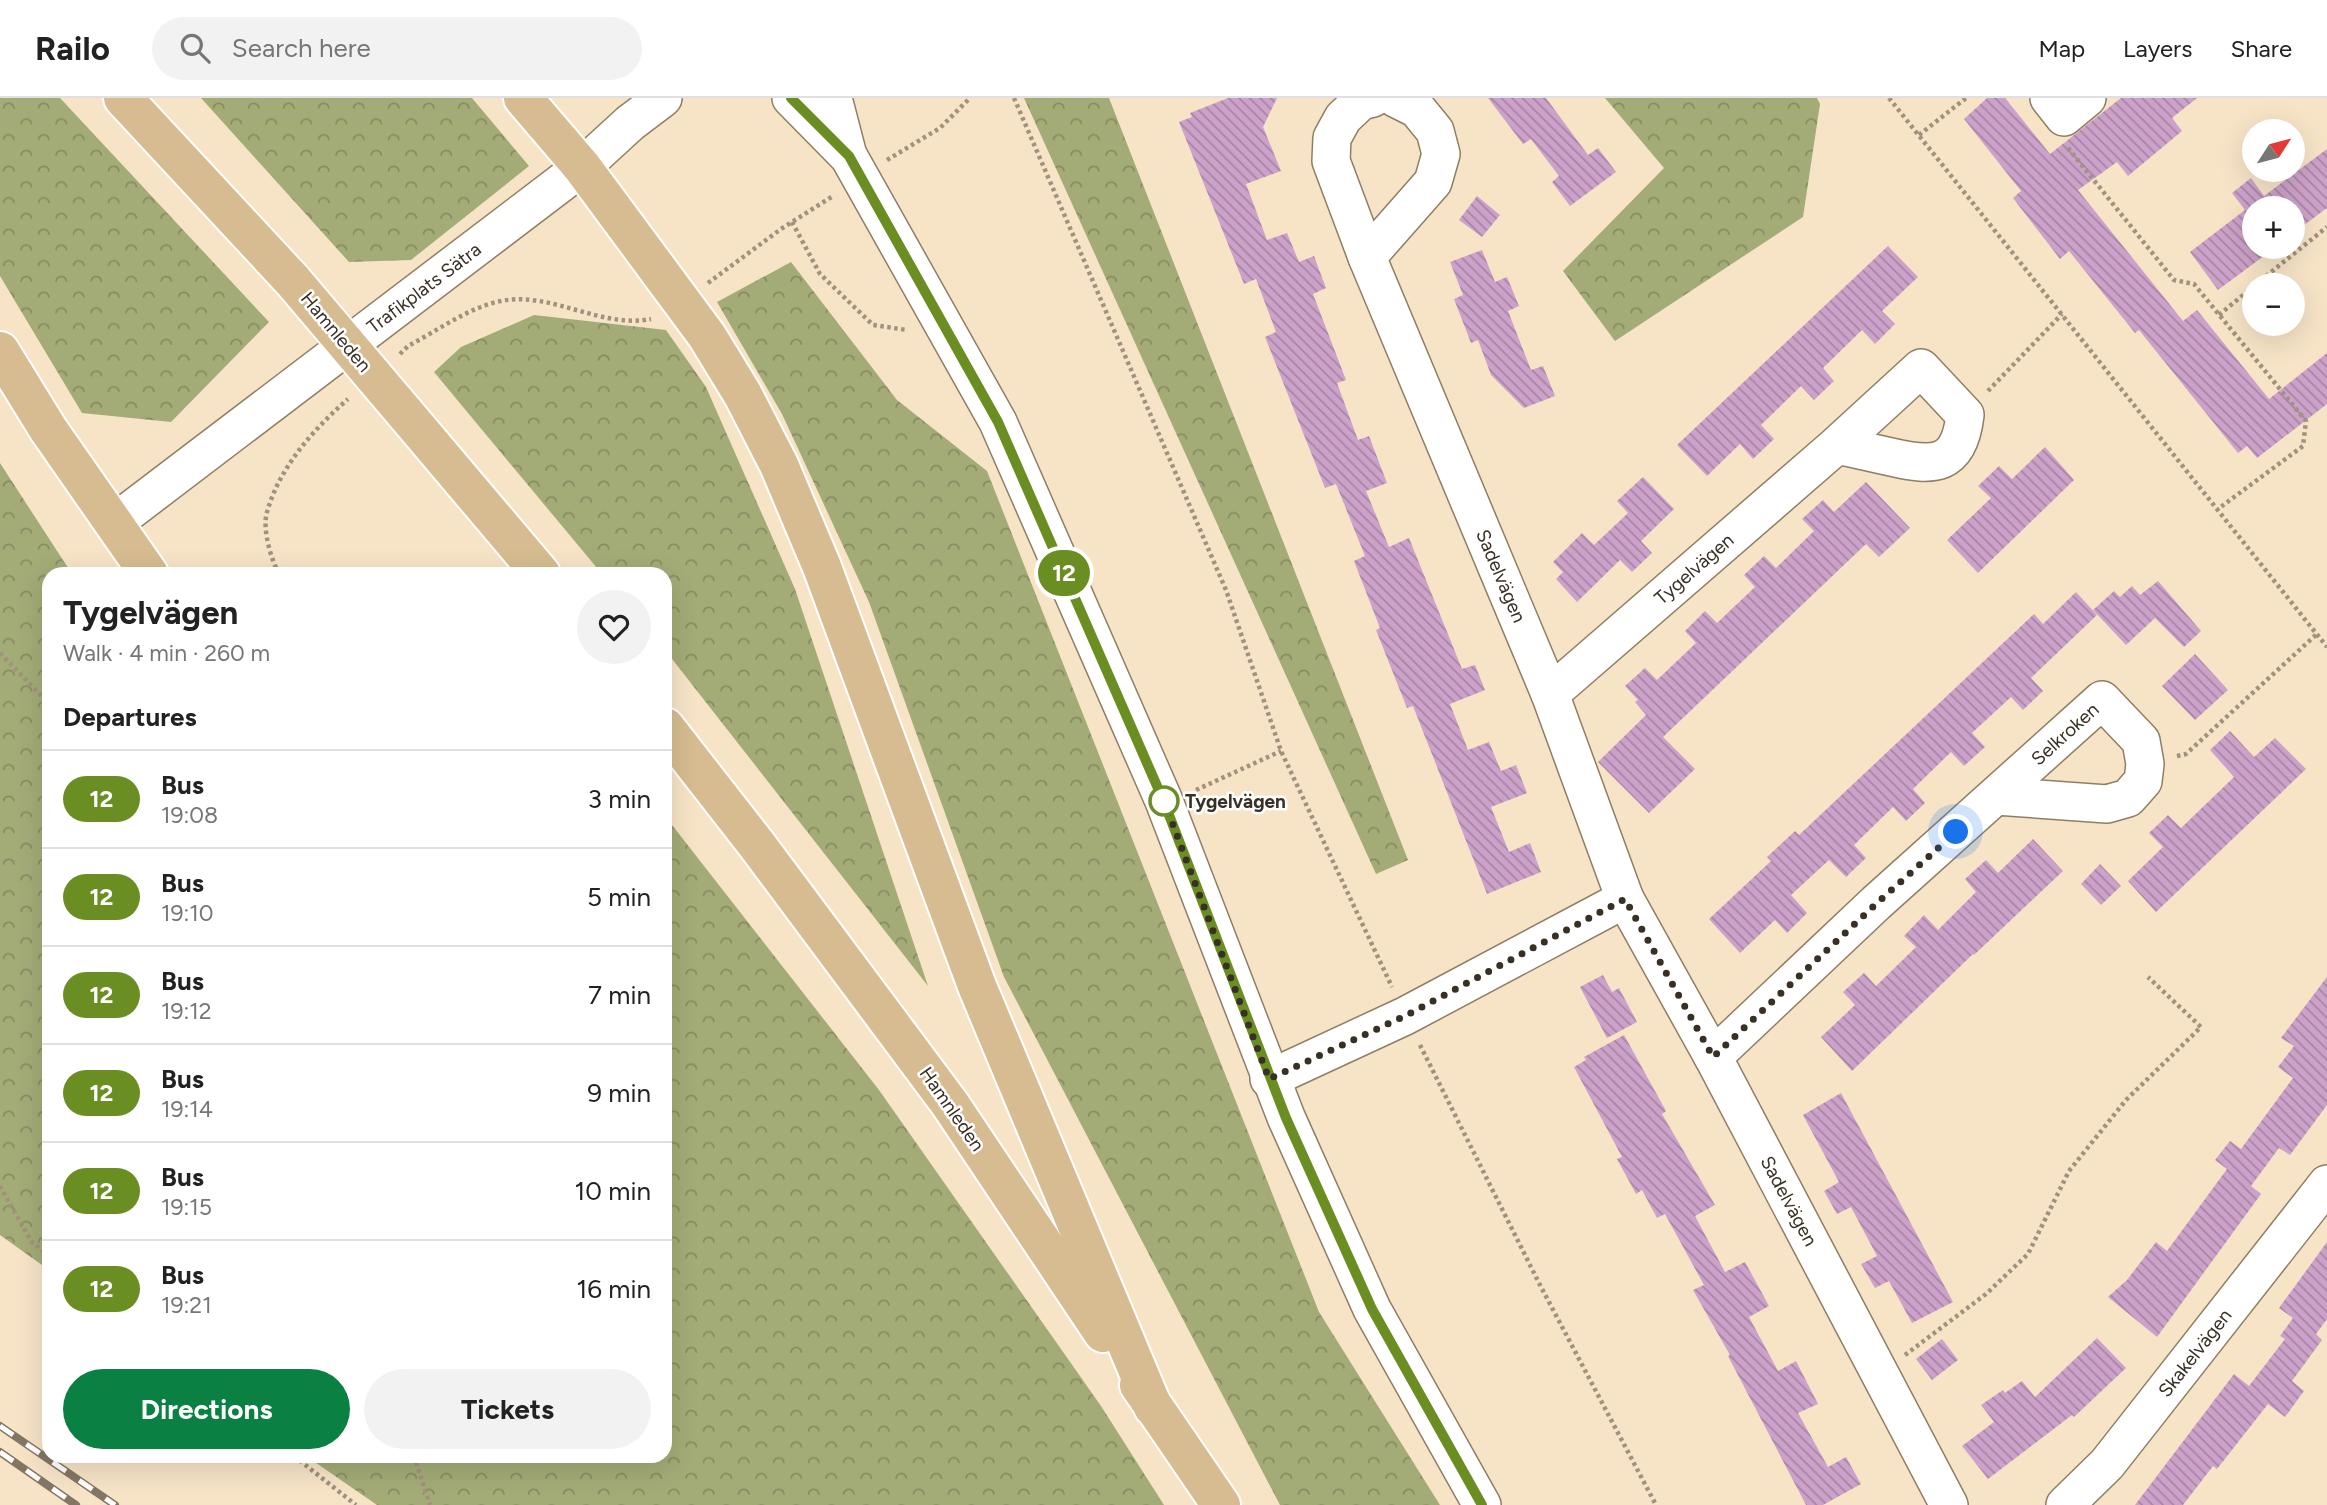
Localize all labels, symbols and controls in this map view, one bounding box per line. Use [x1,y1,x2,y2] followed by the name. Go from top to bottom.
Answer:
[152,17,642,80] search box
[35,29,110,68] text: Railo
[176,29,214,67] icon: search
[232,32,371,64] text: Search here
[2038,34,2085,63] text: Map
[2123,34,2192,63] text: Layers
[2230,34,2292,63] text: Share
[2242,119,2305,182] north arrow
[2242,119,2305,336] map controls
[2242,196,2305,259] button: +
[362,238,486,338] street label: Trafikplats Sätra
[2242,273,2305,336] button: −
[296,287,376,377] street label: Hamnleden
[1471,526,1531,626] street label: Sadelvägen
[1650,528,1738,610] street label: Tygelvägen
[1032,550,1096,596] line badge: 12
[1052,558,1076,587] text: 12
[577,590,651,664] button: heart
[63,593,238,632] text: Tygelvägen
[63,639,270,667] text: Walk · 4 min · 260 m
[2027,698,2103,770] street label: Selkroken
[63,701,197,733] text: Departures
[161,769,204,801] text: Bus
[588,783,651,815] text: 3 min
[89,784,114,813] text: 12
[1149,786,1179,816] marker: Tygelvägen
[1185,790,1286,813] place label: Tygelvägen
[161,801,218,829] text: 19:08
[1938,814,1973,849] your location
[161,867,204,899] text: Bus
[587,881,651,913] text: 5 min
[89,882,114,911] text: 12
[161,899,214,927] text: 19:10
[161,965,204,997] text: Bus
[588,979,651,1011] text: 7 min
[89,980,114,1009] text: 12
[161,997,212,1025] text: 19:12
[161,1063,204,1095] text: Bus
[915,1063,989,1155] street label: Hamnleden
[587,1077,651,1109] text: 9 min
[89,1078,114,1107] text: 12
[161,1095,213,1123] text: 19:14
[1756,1152,1822,1250] street label: Sadelvägen
[161,1161,204,1193] text: Bus
[575,1175,651,1207] text: 10 min
[89,1176,114,1205] text: 12
[161,1193,212,1221] text: 19:15
[161,1259,204,1291] text: Bus
[576,1273,651,1305] text: 16 min
[89,1274,114,1303] text: 12
[161,1291,212,1319] text: 19:21
[2153,1304,2237,1402] street label: Skakelvägen
[63,1369,350,1449] button: Directions
[364,1369,651,1449] button: Tickets

